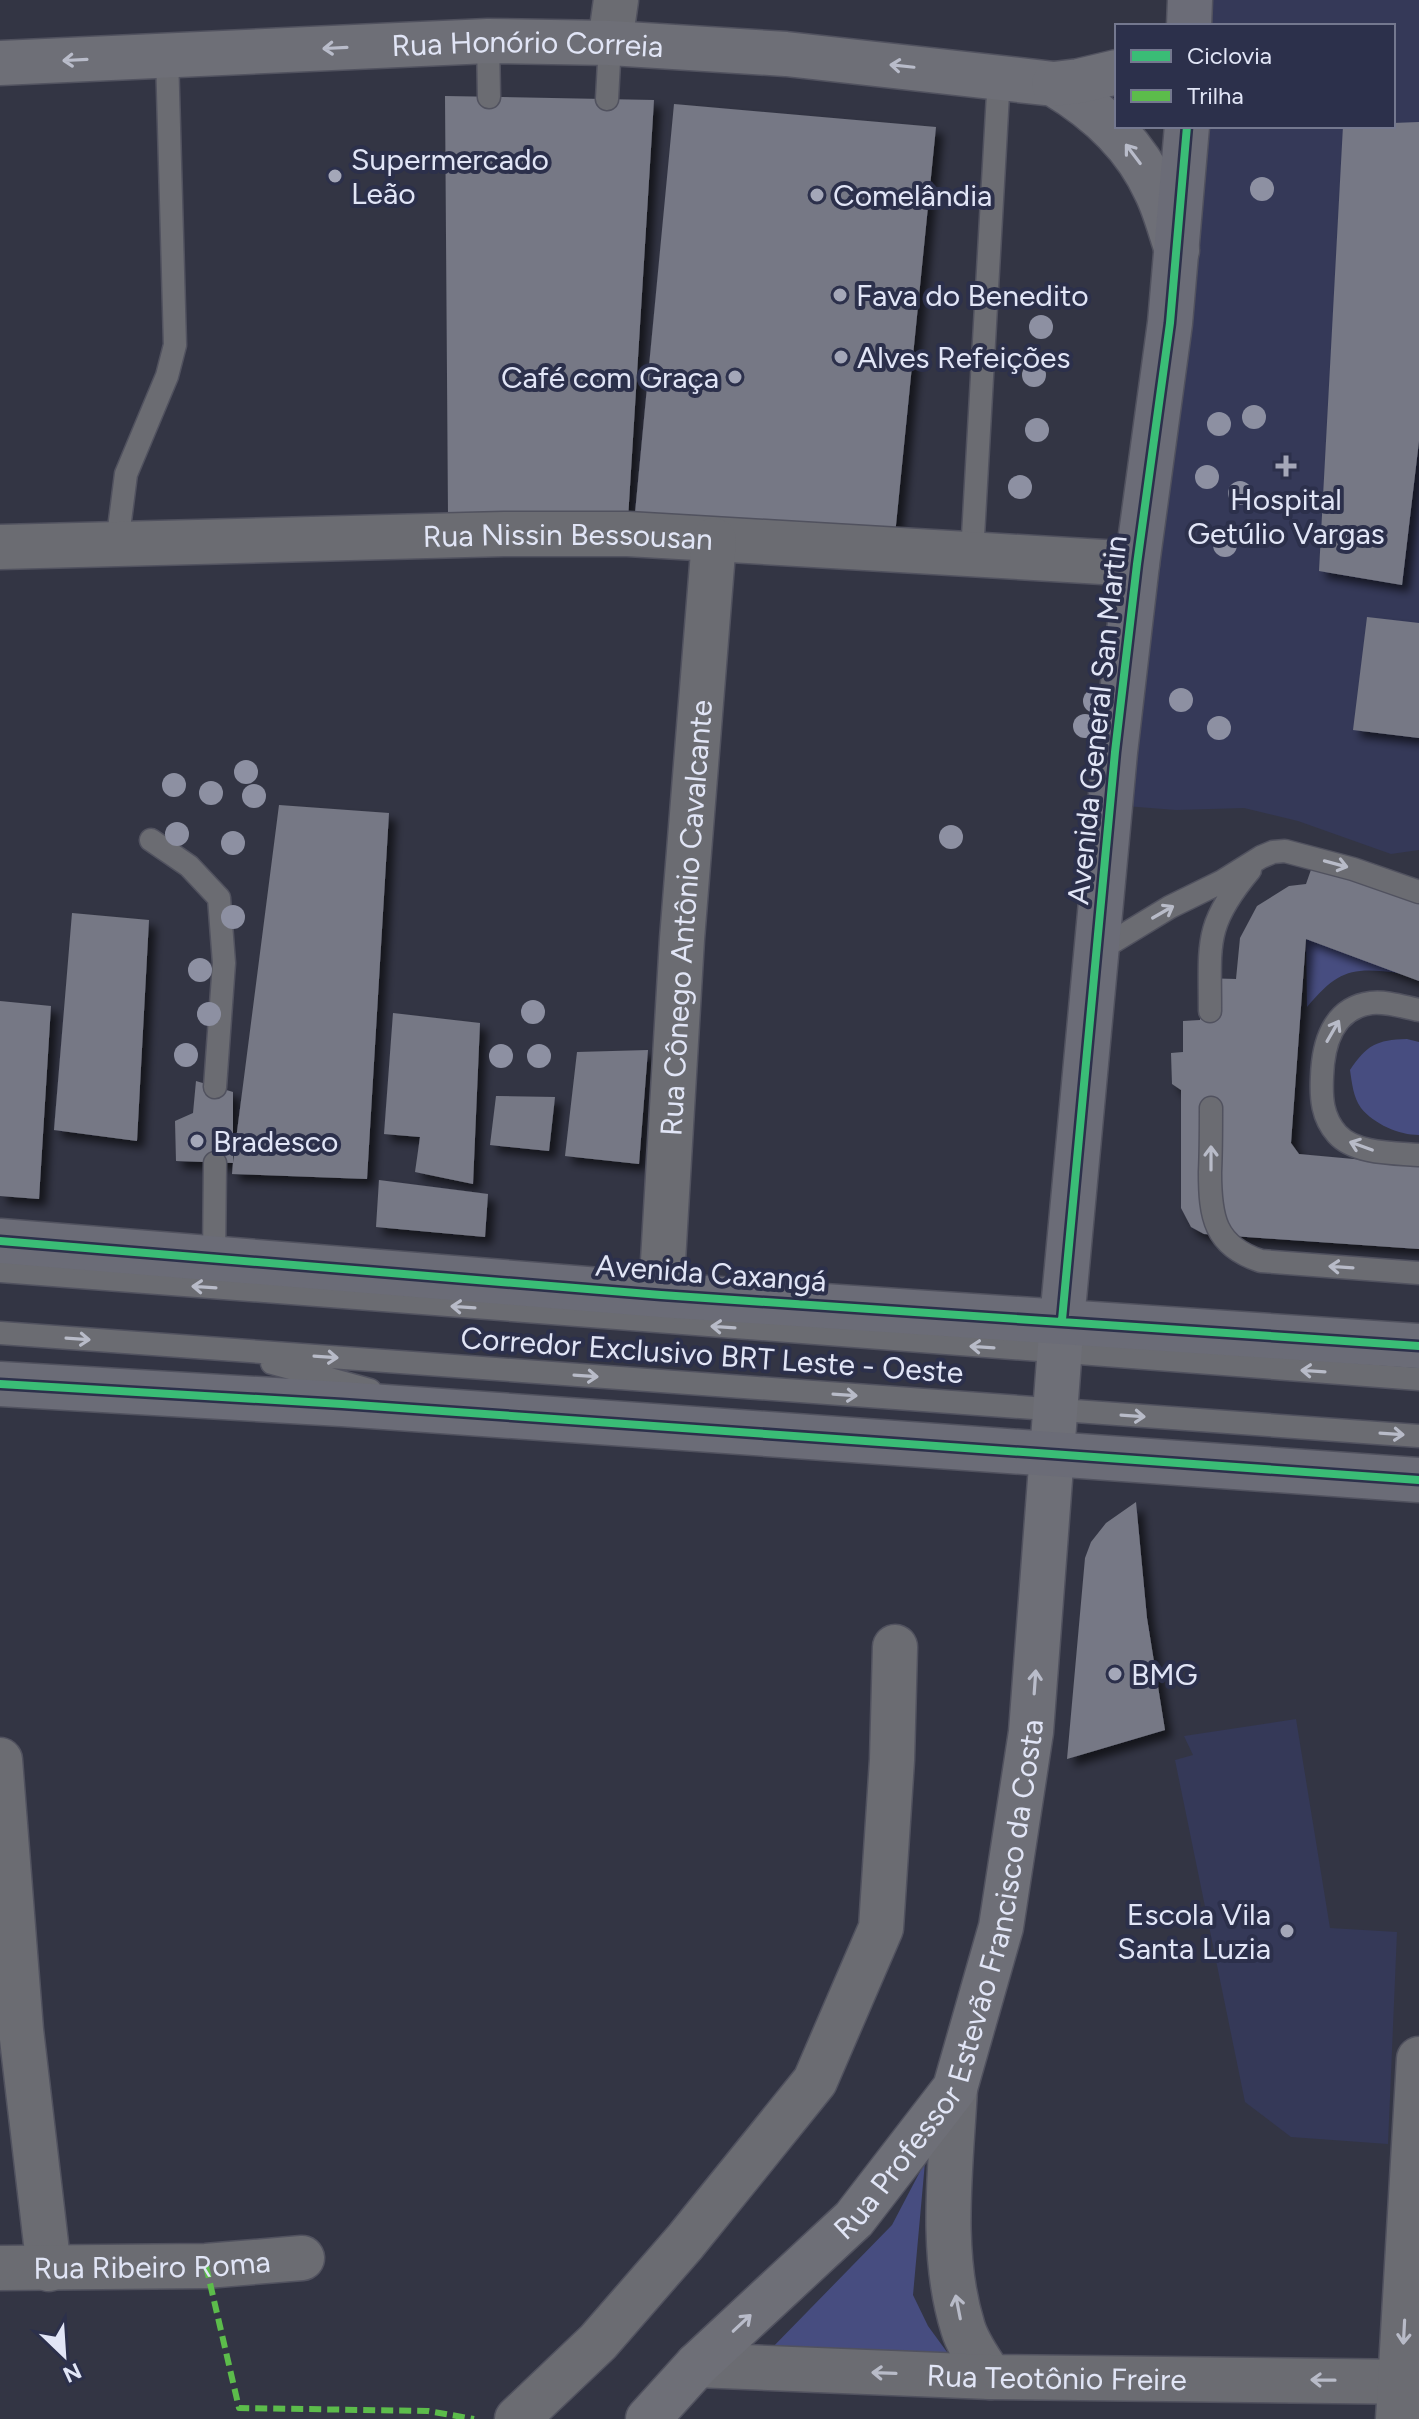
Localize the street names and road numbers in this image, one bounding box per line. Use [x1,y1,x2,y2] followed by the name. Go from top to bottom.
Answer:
[391,22,665,65] street label: Rua Honório Correia
[422,516,714,557] street label: Rua Nissin Bessousan
[1059,534,1135,906] street label: Avenida General San Martin
[652,698,720,1137] street label: Rua Cônego Antônio Cavalcante
[594,1246,828,1300] street label: Avenida Caxangá
[459,1319,965,1391] street label: Corredor Exclusivo BRT Leste - Oeste
[826,1718,1050,2247] street label: Rua Professor Estevão Francisco da Costa
[33,2242,272,2286] street label: Rua Ribeiro Roma
[926,2356,1187,2398] street label: Rua Teotônio Freire

